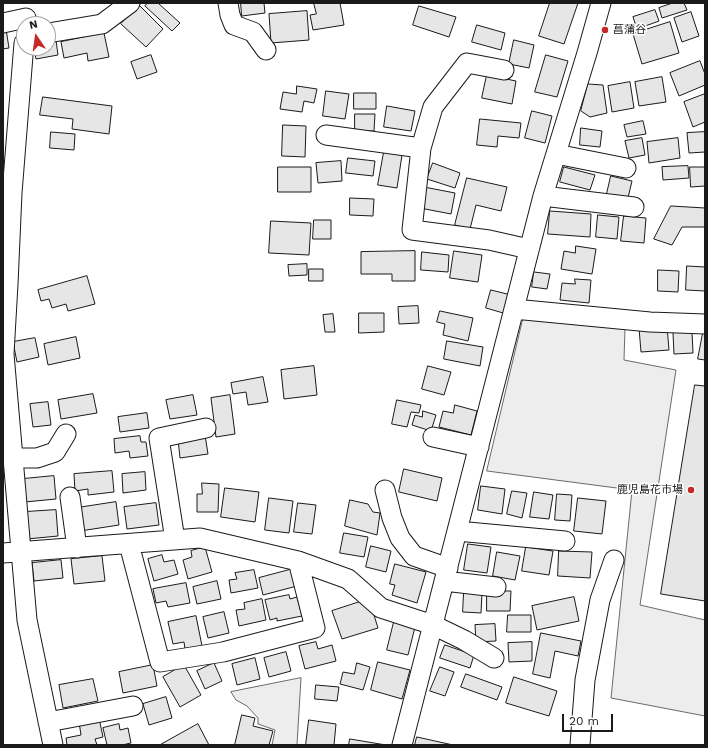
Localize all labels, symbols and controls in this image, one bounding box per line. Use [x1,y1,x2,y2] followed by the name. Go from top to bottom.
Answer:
[16,16,56,56] north arrow
[28,18,39,32] text: N
[613,23,646,37] place label: 菖蒲谷
[600,25,610,35] marker: 菖蒲谷
[617,483,683,497] place label: 鹿児島花市場
[686,485,696,495] marker: 鹿児島花市場
[564,706,615,732] scale bar
[569,714,599,728] text: 20 m

